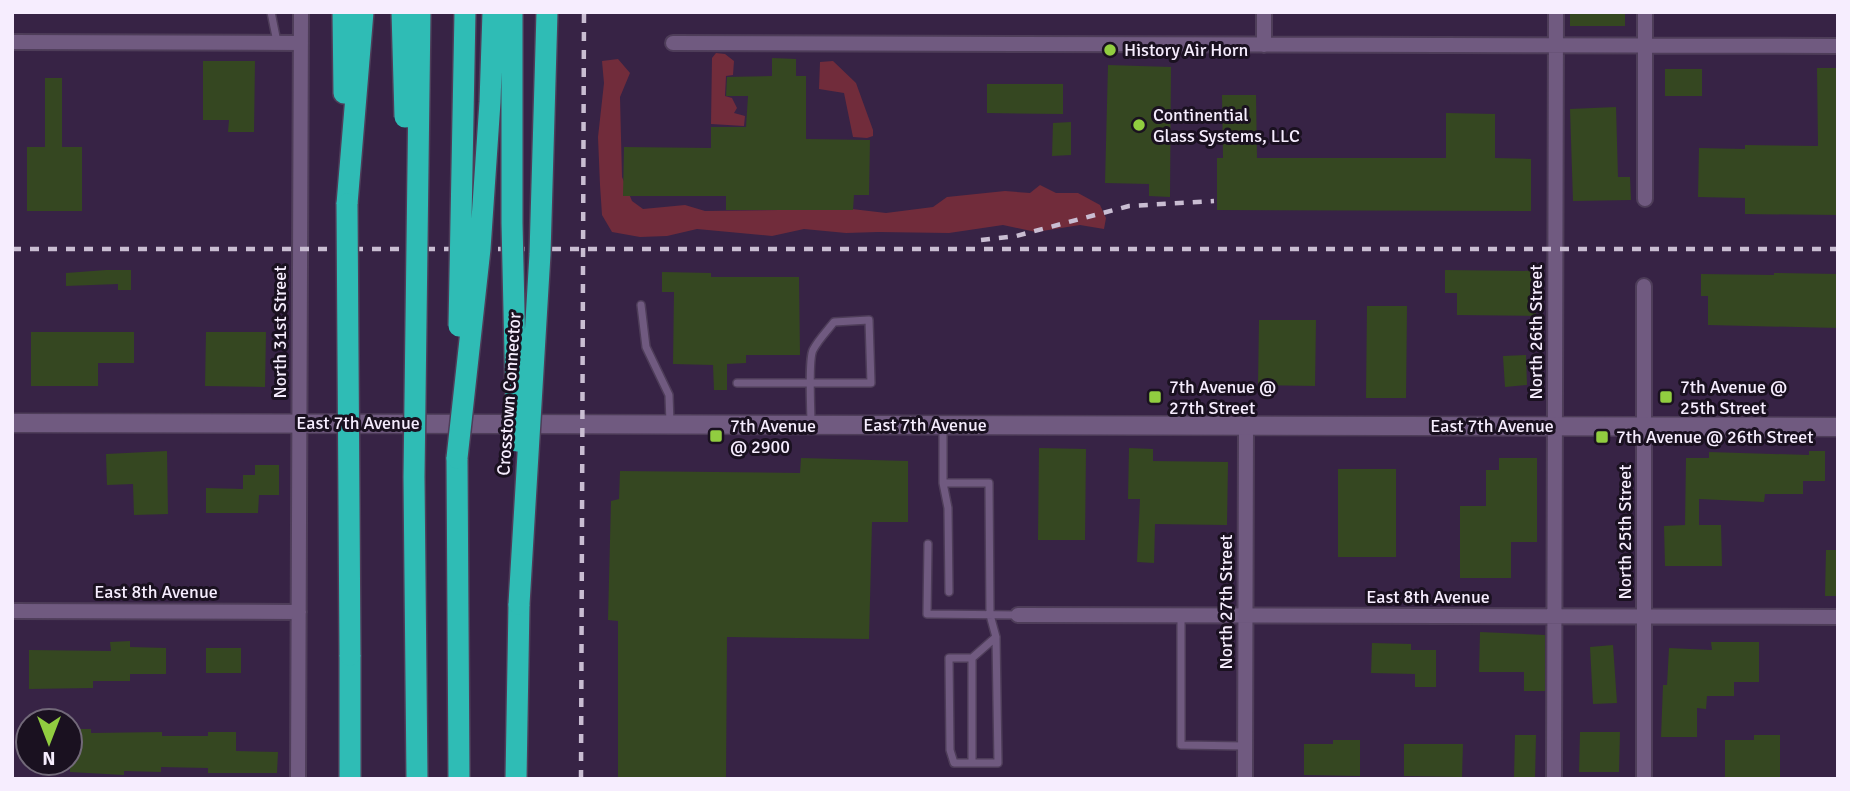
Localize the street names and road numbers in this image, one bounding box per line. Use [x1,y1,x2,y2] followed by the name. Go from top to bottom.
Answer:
[1525,264,1547,400] street label: North 26th Street
[269,265,291,399] street label: North 31st Street
[492,311,526,476] street label: Crosstown Connector
[296,412,420,434] street label: East 7th Avenue
[863,414,987,436] street label: East 7th Avenue
[1430,415,1554,437] street label: East 7th Avenue
[1614,464,1636,600] street label: North 25th Street
[1215,534,1237,670] street label: North 27th Street
[94,581,218,603] street label: East 8th Avenue
[1366,586,1490,608] street label: East 8th Avenue

